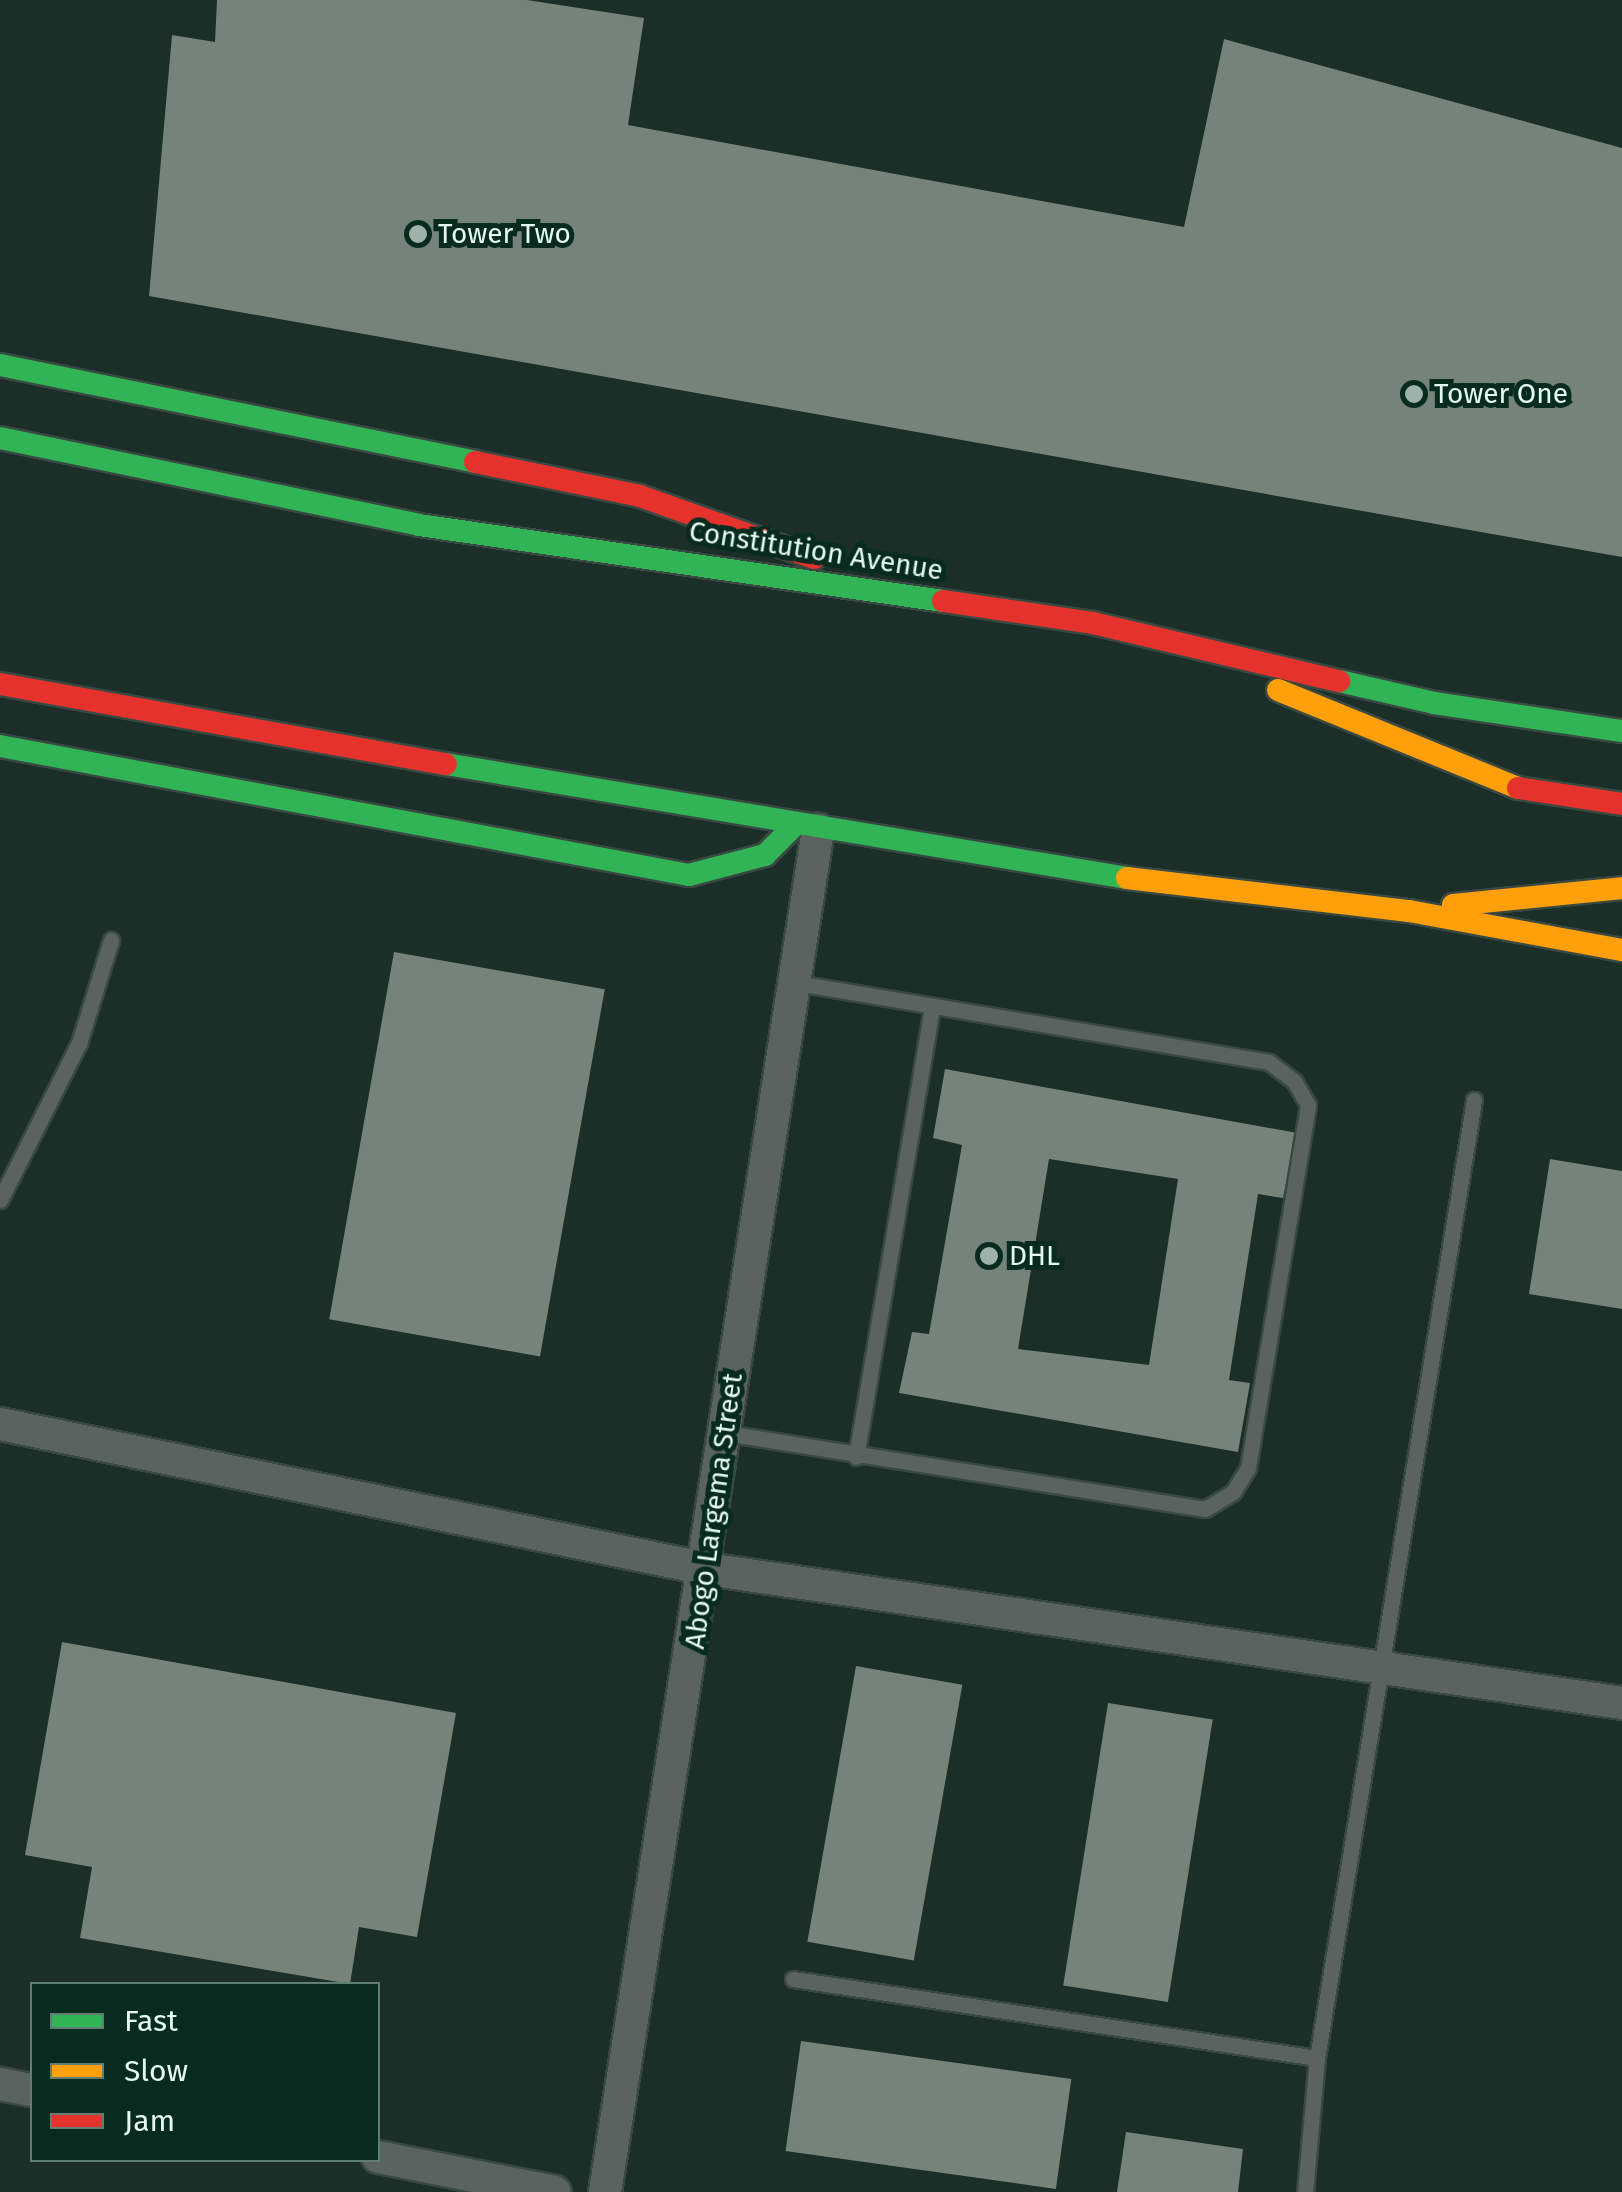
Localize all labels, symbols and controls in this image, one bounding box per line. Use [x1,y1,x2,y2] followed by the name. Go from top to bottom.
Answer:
[438,217,571,251] place label: Tower Two
[407,223,429,245] marker: Tower Two
[1434,377,1568,411] place label: Tower One
[1403,383,1425,405] marker: Tower One
[687,514,945,588] street label: Constitution Avenue
[1009,1239,1060,1273] place label: DHL
[978,1245,1000,1267] marker: DHL
[678,1371,750,1651] street label: Abogo Largema Street
[30,1982,380,2162] legend
[124,2003,178,2039] text: Fast
[124,2053,188,2089] text: Slow
[124,2103,175,2139] text: Jam

